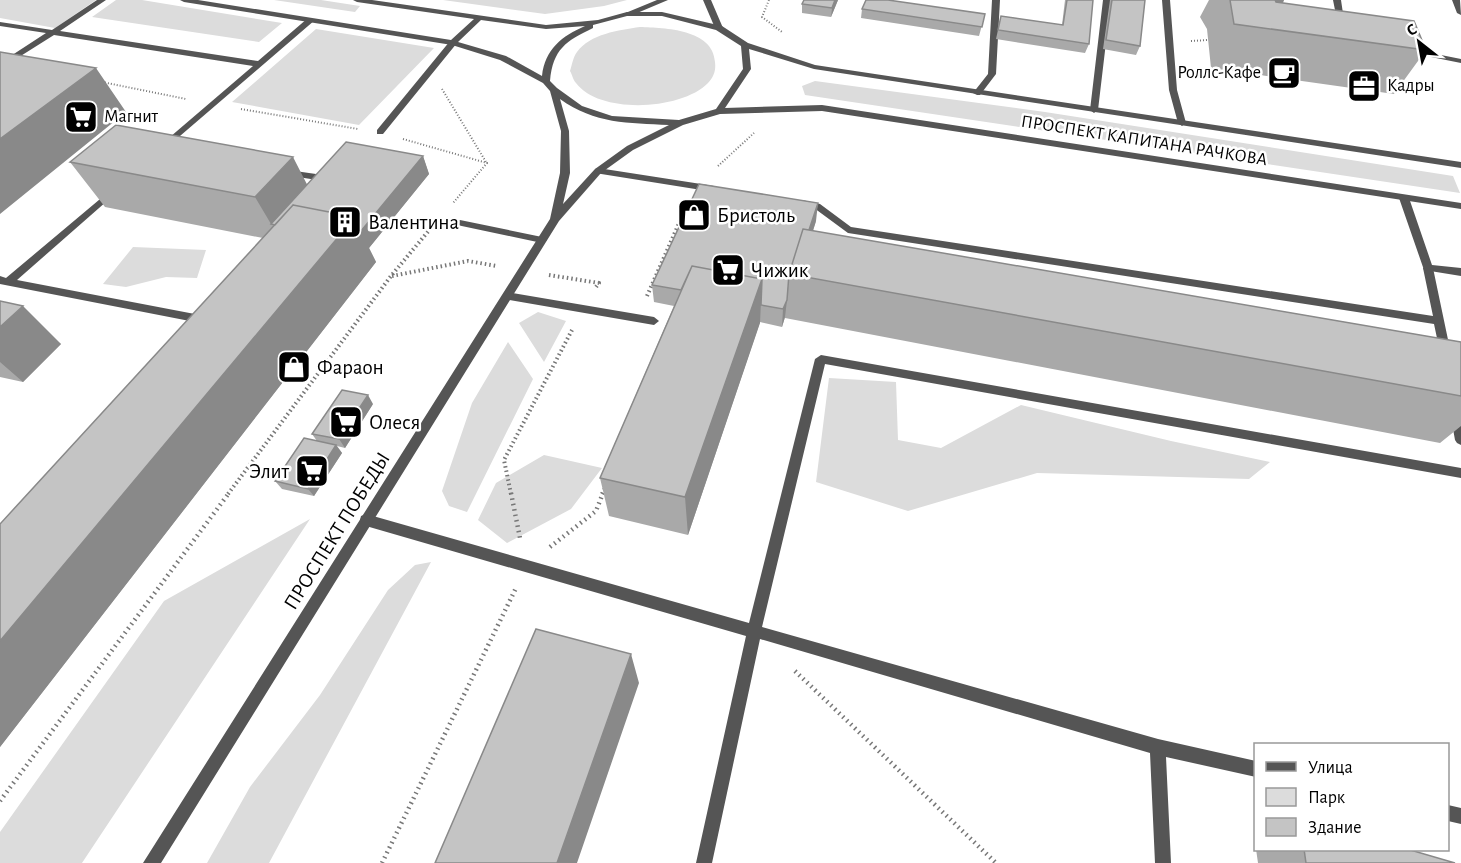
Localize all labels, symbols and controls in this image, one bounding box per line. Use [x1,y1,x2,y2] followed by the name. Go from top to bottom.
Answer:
[1389,12,1449,72] north arrow
[1404,21,1420,39] text: С
[1266,55,1302,91] cafe icon: Роллс-Кафе
[1177,64,1261,82] place label: Роллс-Кафе
[1346,68,1382,104] office icon: Кадры
[1387,77,1435,95] place label: Кадры
[63,99,99,135] supermarket icon: Магнит
[104,108,159,126] place label: Магнит
[1020,113,1269,169] street label: ПРОСПЕКТ КАПИТАНА РАЧКОВА
[676,197,712,233] shop icon: Бристоль
[327,204,363,240] building icon: Валентина
[717,205,795,226] place label: Бристоль
[368,212,460,233] place label: Валентина
[710,252,746,288] supermarket icon: Чижик
[751,260,809,281] place label: Чижик
[276,349,312,385] shop icon: Фараон
[317,357,384,378] place label: Фараон
[328,404,364,440] supermarket icon: Олеся
[369,412,420,433] place label: Олеся
[280,449,394,613] street label: ПРОСПЕКТ ПОБЕДЫ
[294,453,330,489] supermarket icon: Элит
[249,461,289,482] place label: Элит
[1254,743,1449,851] legend
[1308,759,1353,777] text: Улица
[1308,789,1346,807] text: Парк
[1308,819,1362,837] text: Здание

